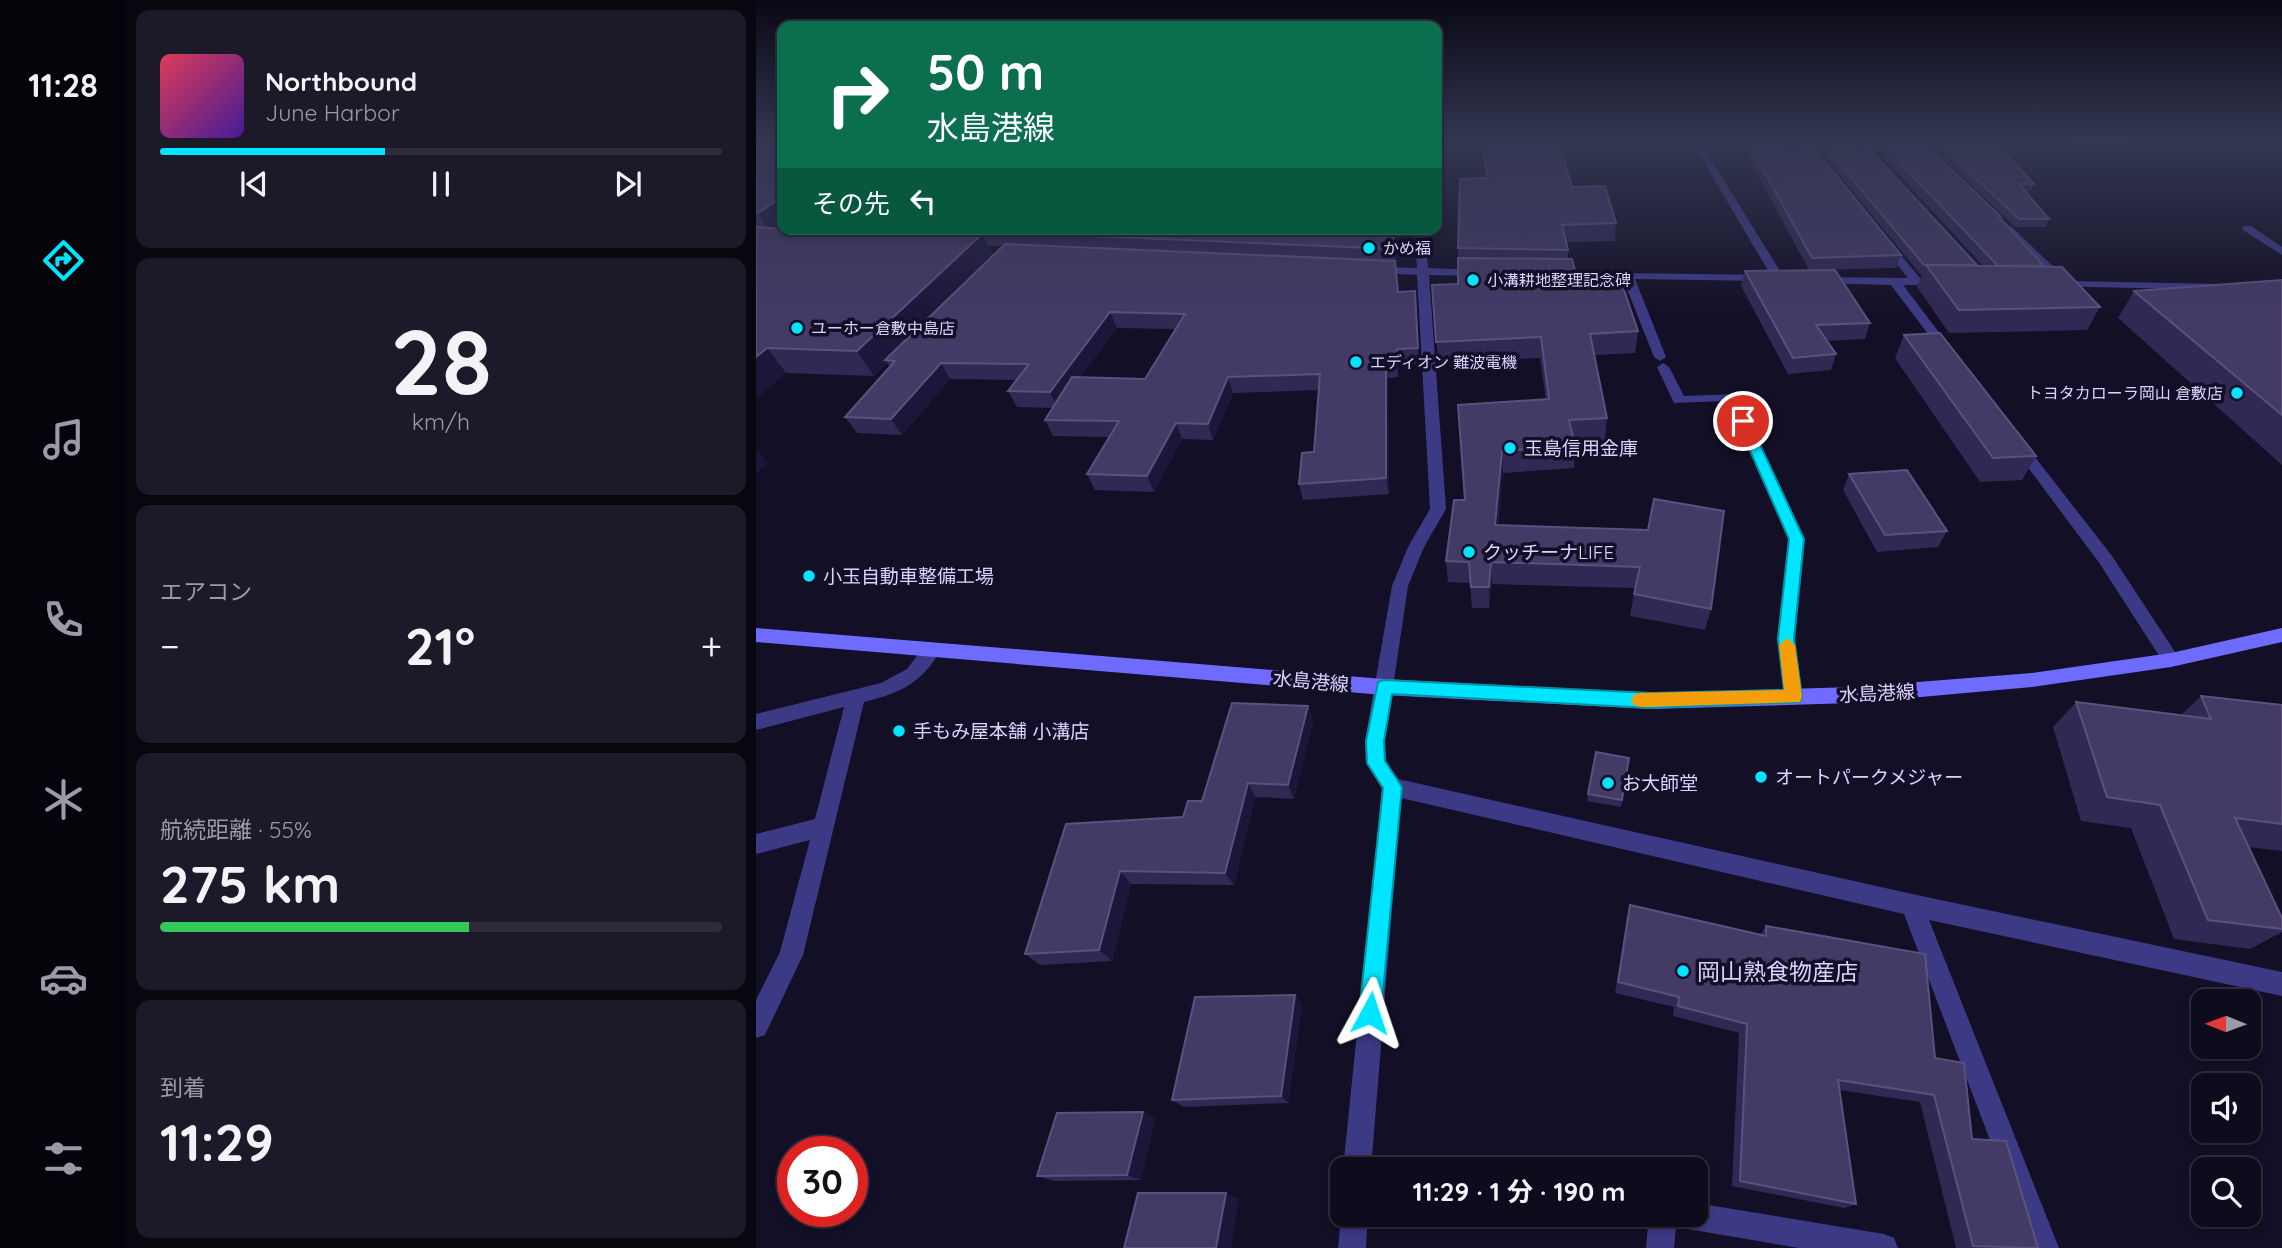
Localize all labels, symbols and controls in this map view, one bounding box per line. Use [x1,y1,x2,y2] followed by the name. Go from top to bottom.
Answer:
[927,41,1044,102] text: 50 m
[812,49,903,140] icon: right
[28,65,98,105] text: 11:28
[265,65,417,98] text: Northbound
[265,98,400,127] text: June Harbor
[927,107,1055,147] text: 水島港線
[235,165,273,203] icon: previous
[422,165,460,203] icon: pause
[609,165,647,203] icon: next
[904,182,942,220] icon: left
[812,187,890,220] text: その先
[39,236,88,285] icon: directions
[1383,238,1431,258] place label: かめ福
[1361,240,1377,256] marker: かめ福
[1487,270,1631,290] place label: 小溝耕地整理記念碑
[1465,272,1481,288] marker: 小溝耕地整理記念碑
[390,304,492,418] text: 28
[811,318,955,338] place label: ユーホー倉敷中島店
[789,320,805,336] marker: ユーホー倉敷中島店
[1370,352,1517,372] place label: エディオン 難波電機
[1348,354,1364,370] marker: エディオン 難波電機
[2027,383,2223,403] place label: トヨタカローラ岡山 倉敷店
[2229,385,2245,401] marker: トヨタカローラ岡山 倉敷店
[1713,391,1773,451] pin
[1724,402,1762,440] icon: arrive
[412,407,470,436] text: km/h
[39,415,88,464] icon: music
[1524,436,1638,460] place label: 玉島信用金庫
[1502,440,1518,456] marker: 玉島信用金庫
[1483,540,1614,564] place label: クッチーナLIFE
[1461,544,1477,560] marker: クッチーナLIFE
[823,564,994,588] place label: 小玉自動車整備工場
[801,568,817,584] marker: 小玉自動車整備工場
[160,577,252,606] text: エアコン
[39,595,88,644] icon: phone
[405,613,475,678] text: 21°
[160,622,180,670] text: −
[701,622,722,670] text: +
[1272,666,1350,696] street label: 水島港線
[1838,679,1916,707] street label: 水島港線
[913,719,1089,743] place label: 手もみ屋本舗 小溝店
[891,723,907,739] marker: 手もみ屋本舗 小溝店
[1775,765,1963,789] place label: オートパークメジャー
[1753,769,1769,785] marker: オートパークメジャー
[1622,771,1698,795] place label: お大師堂
[39,775,88,824] icon: climate
[1600,775,1616,791] marker: お大師堂
[160,815,312,844] text: 航続距離 · 55%
[160,851,340,916] text: 275 km
[39,954,88,1003] icon: car
[1697,957,1858,986] place label: 岡山熟食物産店
[1675,963,1691,979] marker: 岡山熟食物産店
[1333,976,1407,1050] position arrow
[2191,989,2261,1059] north arrow
[2191,989,2261,1227] map controls
[160,1073,206,1102] text: 到着
[2191,1073,2261,1143] button: sound
[160,1109,274,1174] text: 11:29
[39,1134,88,1183] icon: filters
[777,1136,868,1227] speed limit sign: 30
[2191,1157,2261,1227] button: search
[1412,1175,1626,1208] text: 11:29 · 1 分 · 190 m

